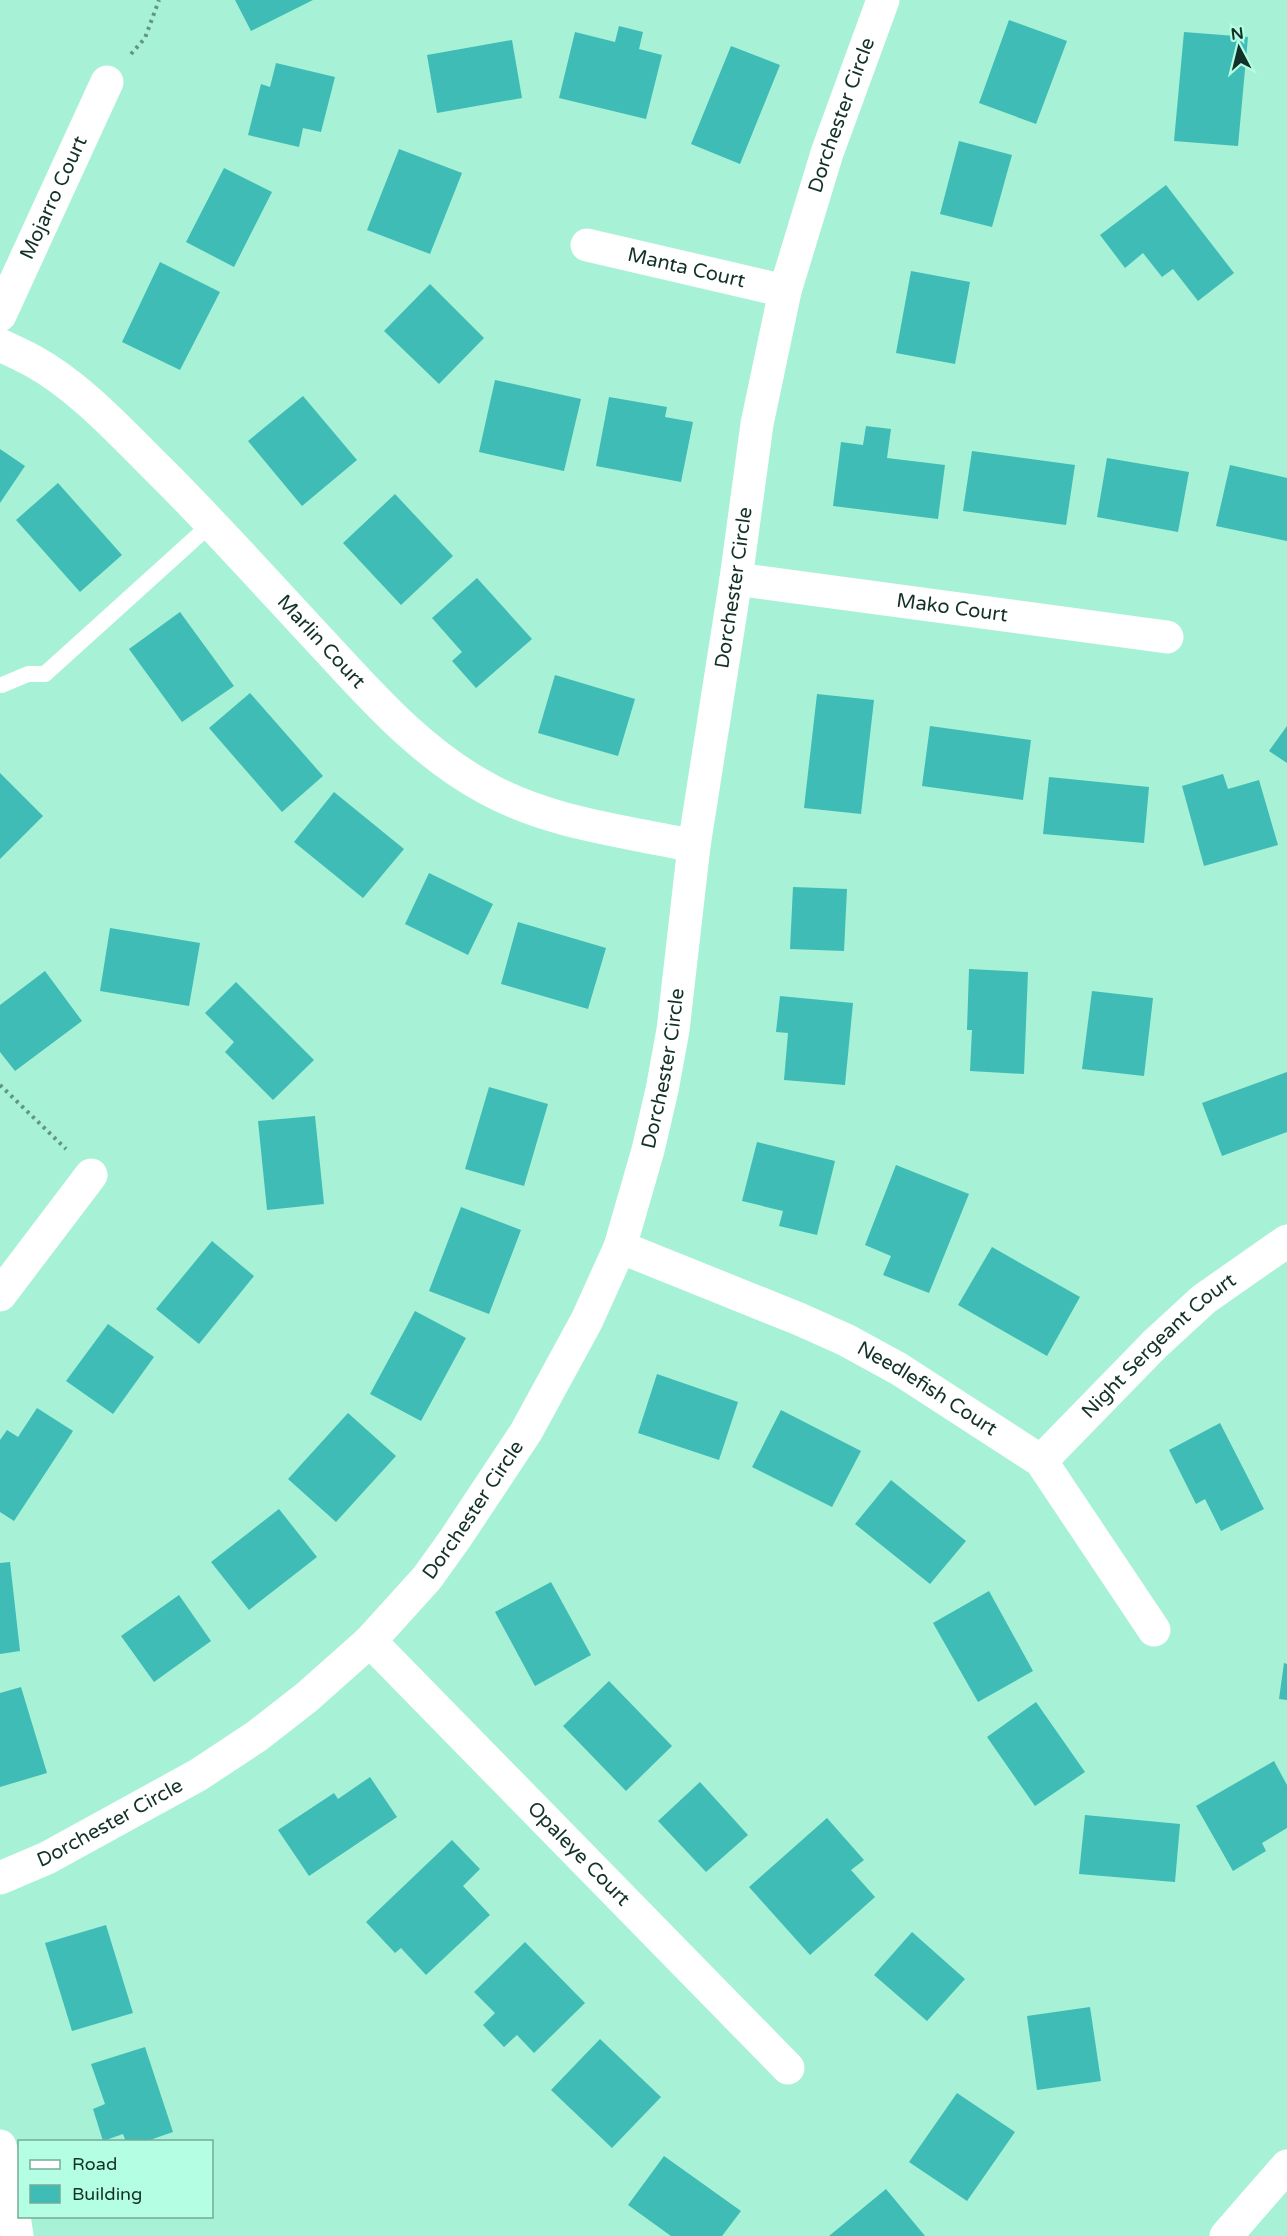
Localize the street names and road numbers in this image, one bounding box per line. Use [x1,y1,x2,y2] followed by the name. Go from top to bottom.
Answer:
[804,34,880,196] street label: Dorchester Circle
[15,132,93,263] street label: Mojarro Court
[625,243,748,293] street label: Manta Court
[710,506,758,670] street label: Dorchester Circle
[895,589,1009,627] street label: Mako Court
[272,590,370,694] street label: Marlin Court
[637,987,690,1151] street label: Dorchester Circle
[1077,1268,1241,1424] street label: Night Sergeant Court
[853,1336,1002,1441] street label: Needlefish Court
[418,1436,529,1584] street label: Dorchester Circle
[34,1774,187,1873] street label: Dorchester Circle
[522,1797,635,1911] street label: Opaleye Court

